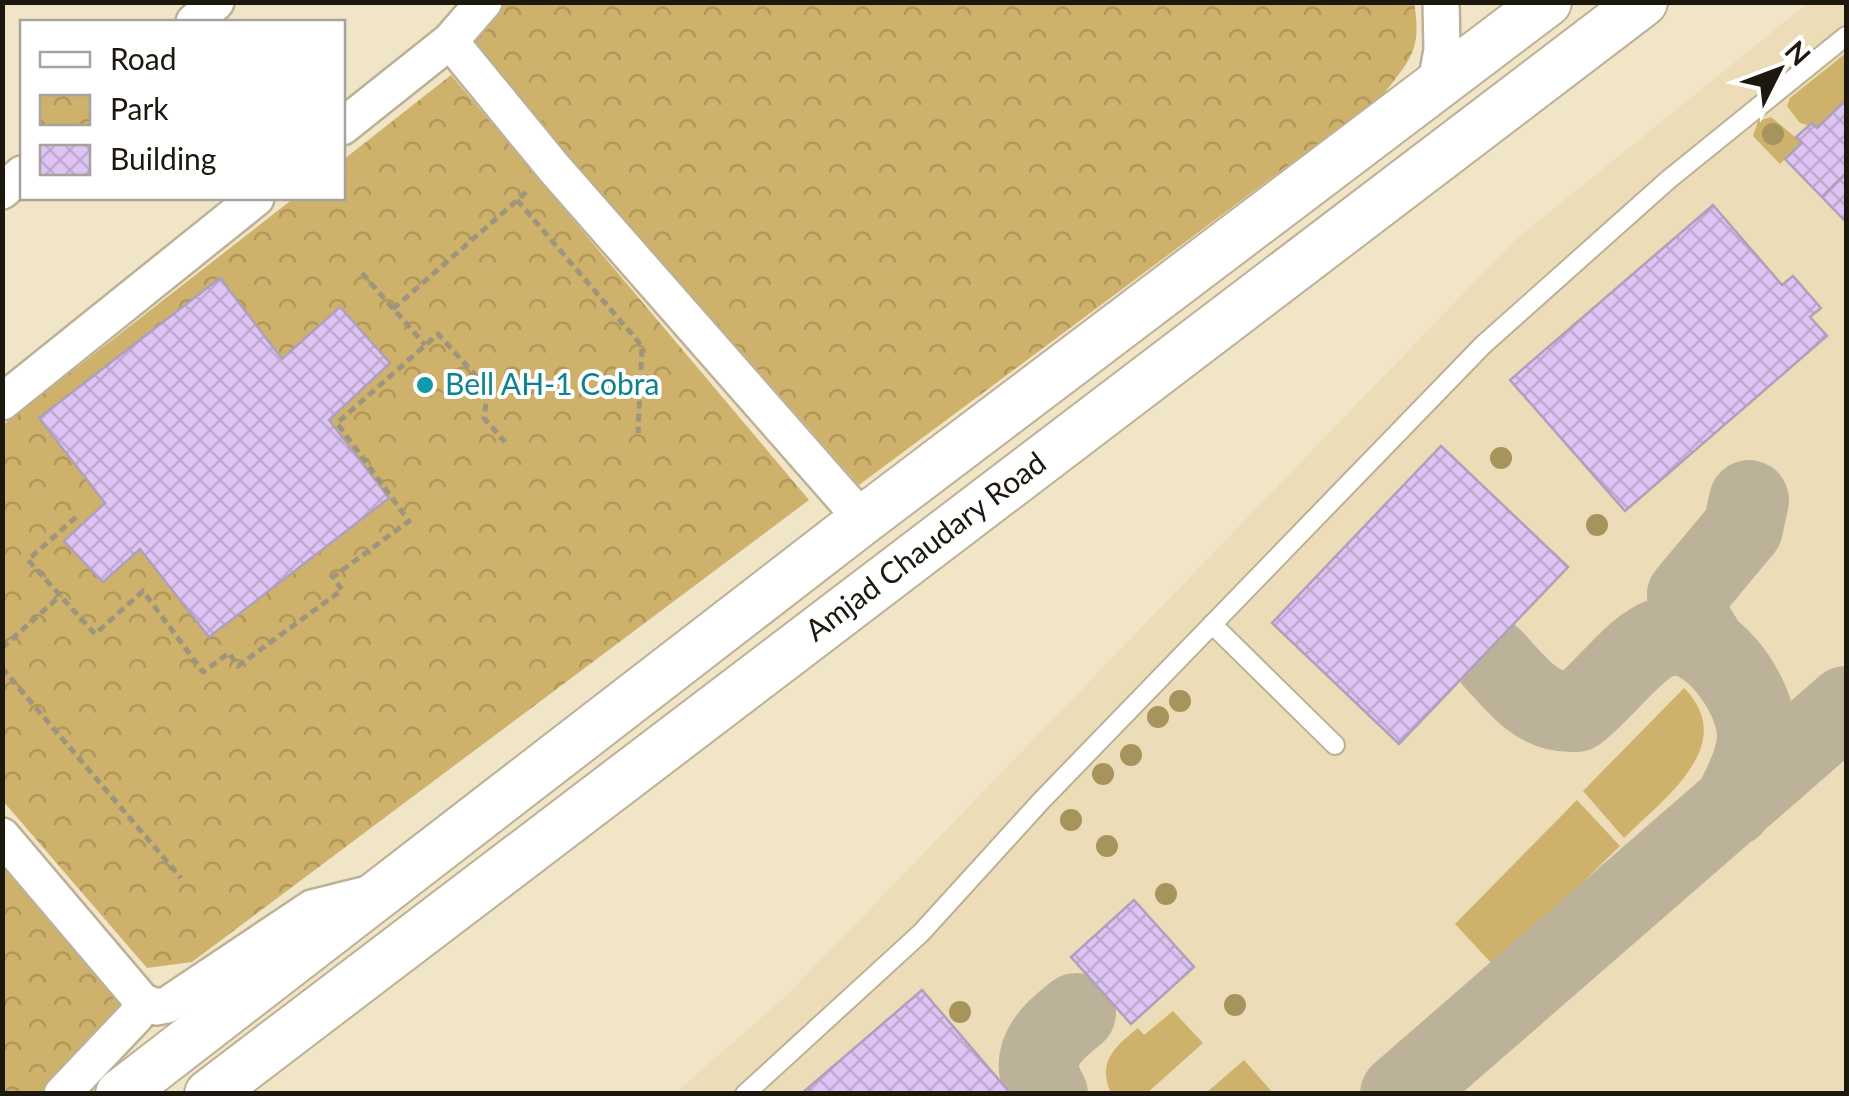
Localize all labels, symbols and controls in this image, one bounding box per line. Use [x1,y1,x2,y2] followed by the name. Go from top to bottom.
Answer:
[20,20,345,200] legend
[1729,20,1829,120] north arrow
[1778,33,1818,72] text: N
[110,40,177,76] text: Road
[110,90,169,126] text: Park
[110,140,216,176] text: Building
[445,365,659,401] place label: Bell AH-1 Cobra
[414,374,436,396] marker: Bell AH-1 Cobra
[798,443,1052,647] street label: Amjad Chaudary Road

